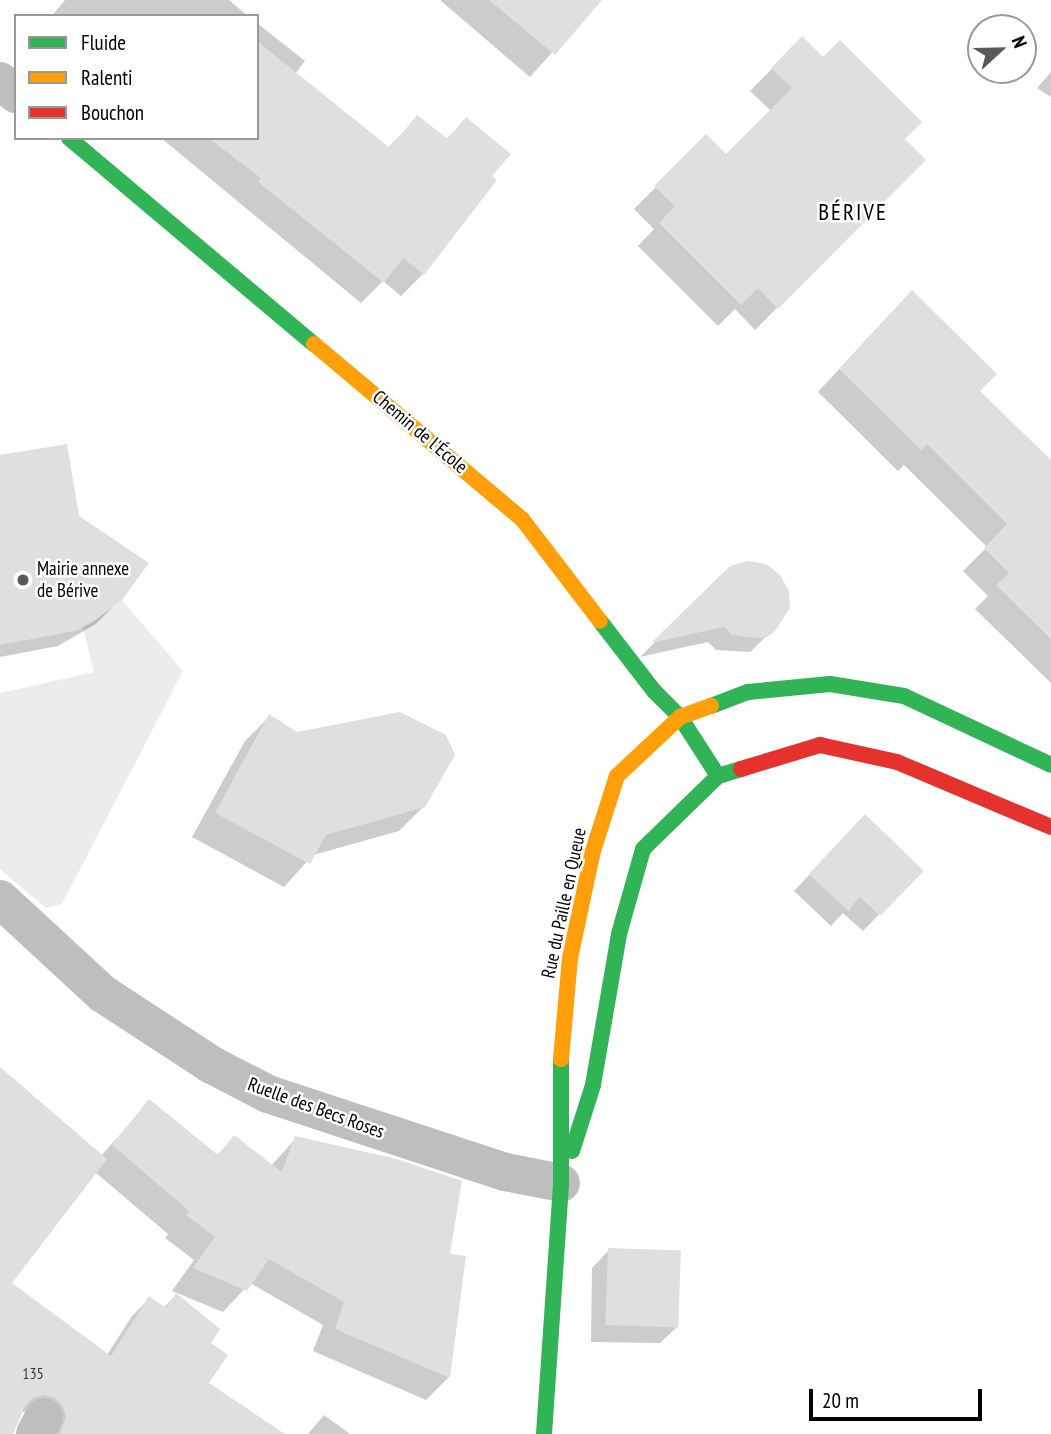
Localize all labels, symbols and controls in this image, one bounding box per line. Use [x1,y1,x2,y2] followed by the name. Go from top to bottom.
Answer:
[14,14,259,140] legend
[967,14,1037,84] north arrow
[81,29,126,56] text: Fluide
[1007,33,1033,51] text: N
[81,64,133,91] text: Ralenti
[81,99,144,126] text: Bouchon
[819,198,887,226] district label: BÉRIVE
[368,386,472,478] street label: Chemin de l'École
[37,558,129,602] place label: Mairie annexe de Bérive
[15,572,31,588] marker: Mairie annexe de Bérive
[537,826,591,980] street label: Rue du Paille en Queue
[245,1073,387,1143] street label: Ruelle des Becs Roses
[22,1363,44,1383] house number: 135
[813,1374,986,1418] scale bar
[822,1387,859,1414] text: 20 m

